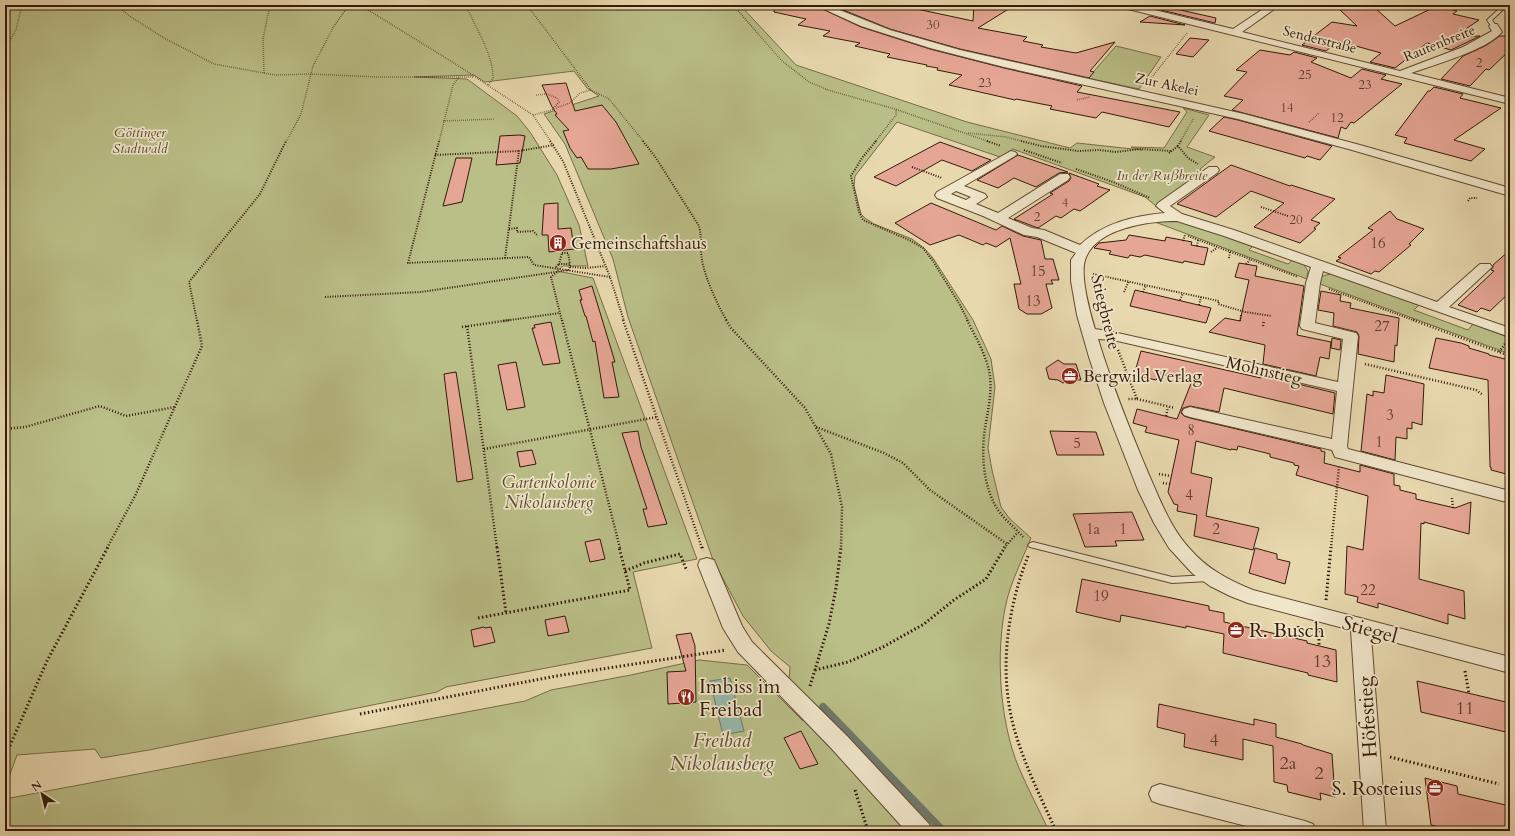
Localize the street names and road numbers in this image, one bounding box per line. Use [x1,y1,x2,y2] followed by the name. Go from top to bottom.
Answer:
[1400,20,1478,66] street label: Rautenbreite
[1281,21,1359,58] street label: Senderstraße
[1134,69,1200,100] street label: Zur Akelei
[1085,272,1126,352] street label: Stiegbreite
[1224,351,1305,390] street label: Mohnstieg
[1339,609,1401,650] street label: Stiegel
[1351,675,1384,759] street label: Höfestieg

